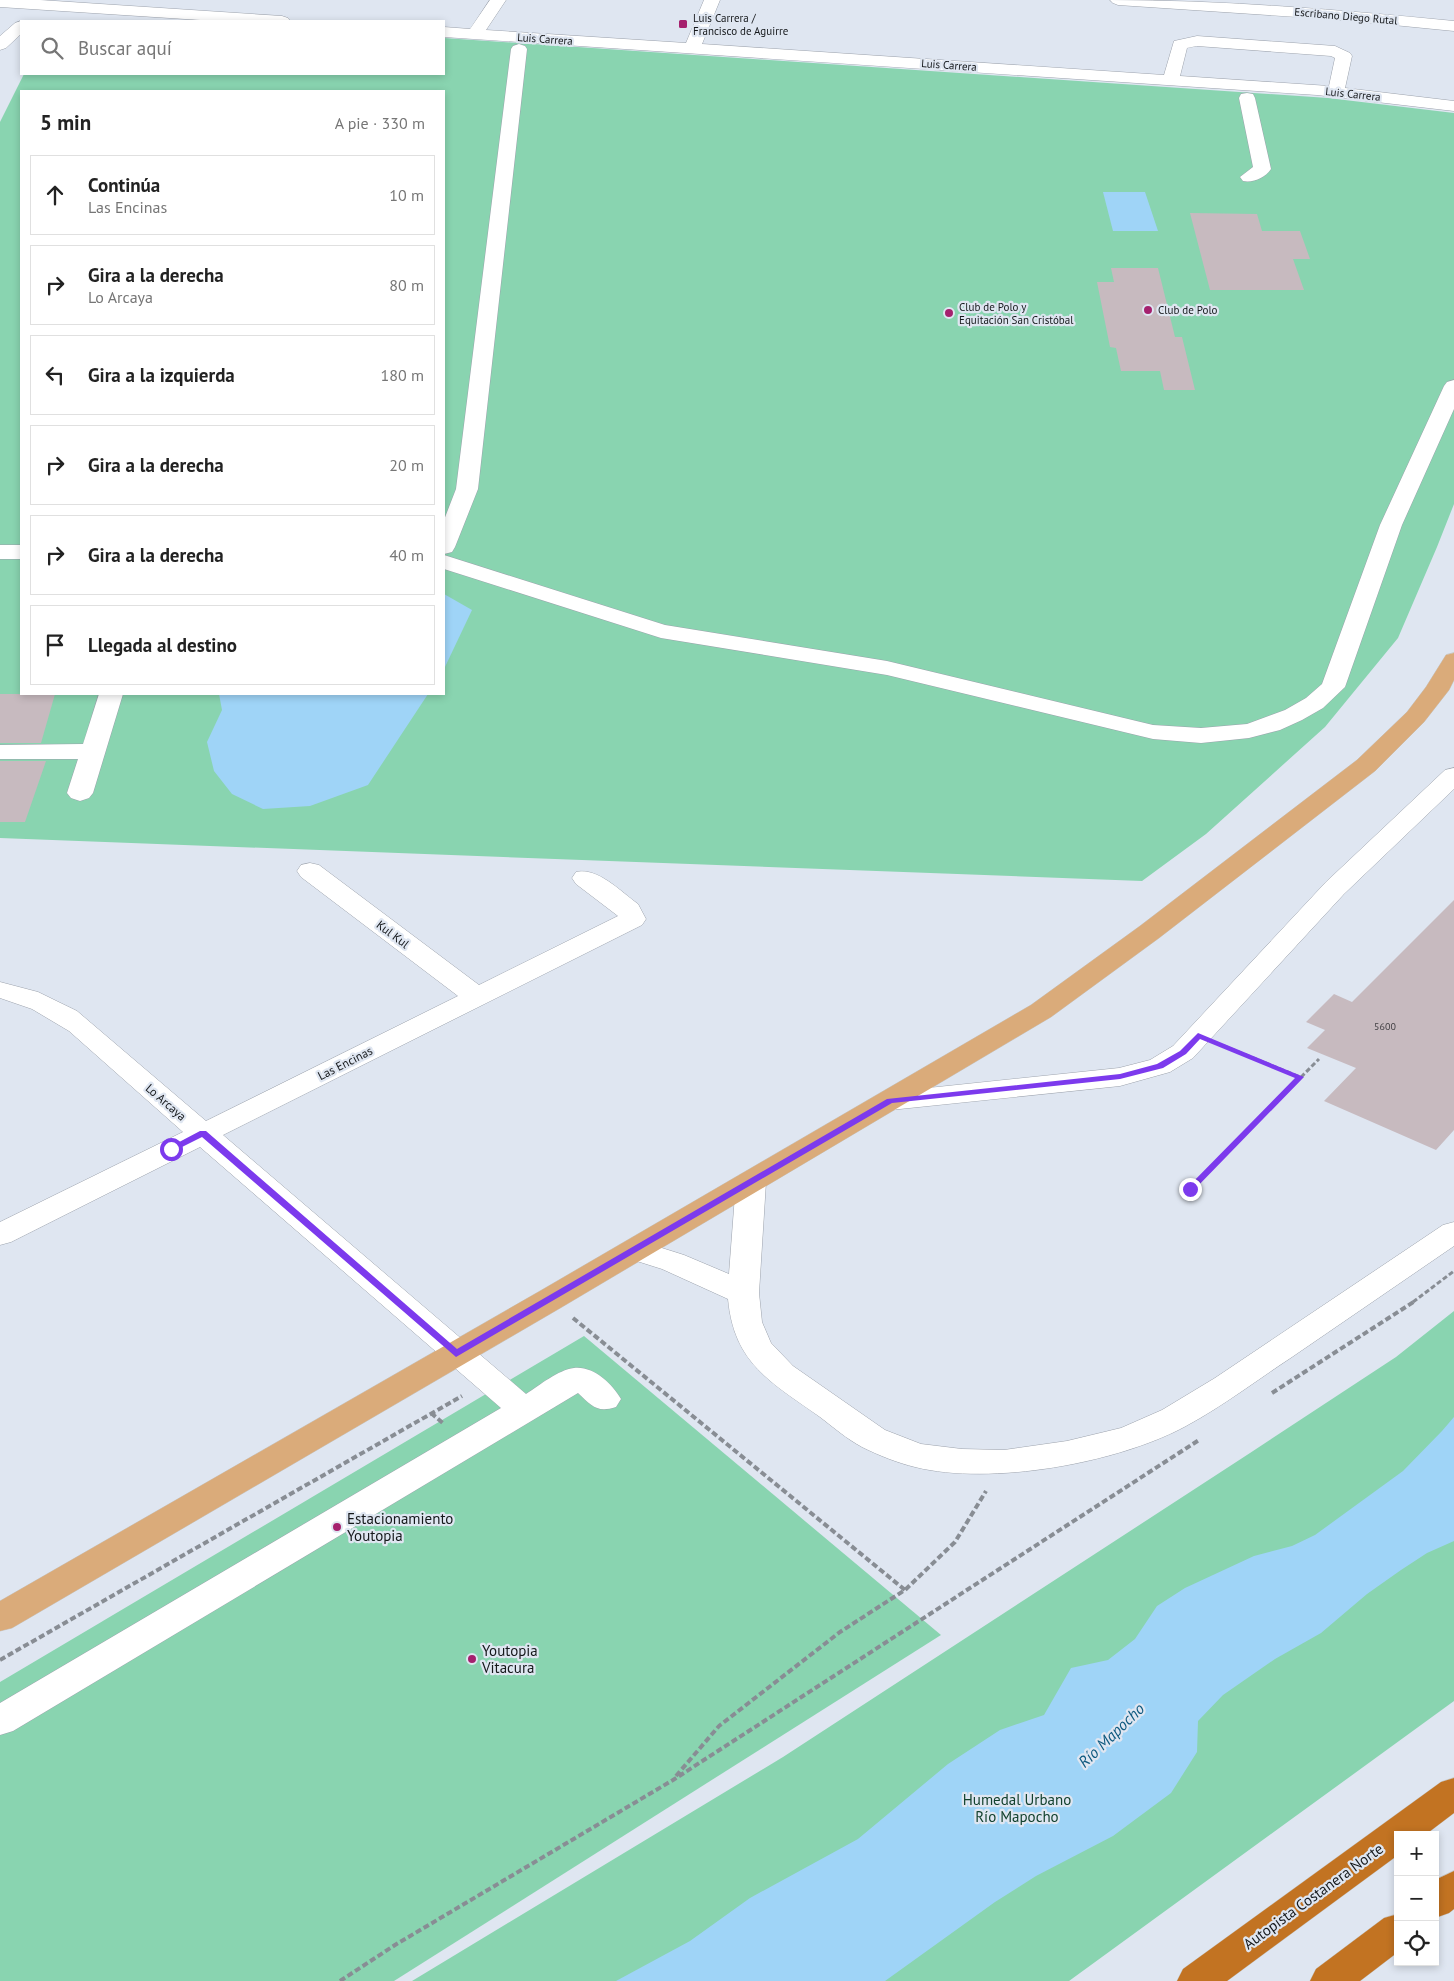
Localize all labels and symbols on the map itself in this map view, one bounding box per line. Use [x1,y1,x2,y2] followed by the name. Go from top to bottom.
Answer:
[1294,5,1399,28] street label: Escribano Diego Rutal
[693,11,789,38] place label: Luis Carrera / Francisco de Aguirre
[677,18,689,30] marker: Luis Carrera / Francisco de Aguirre
[517,30,573,48] street label: Luis Carrera
[921,56,977,74] street label: Luis Carrera
[1325,84,1381,104] street label: Luis Carrera
[959,300,1074,327] place label: Club de Polo y Equitación San Cristóbal
[1158,303,1218,317] place label: Club de Polo
[1142,304,1154,316] marker: Club de Polo
[943,307,955,319] marker: Club de Polo y Equitación San Cristóbal
[374,917,413,951] street label: Kul Kul
[1374,1020,1396,1033] house number: 5600
[315,1043,375,1083] street label: Las Encinas
[143,1080,189,1124] street label: Lo Arcaya
[160,1138,183,1161] route start
[1179,1178,1202,1201] route end
[347,1509,453,1545] place label: Estacionamiento Youtopia
[331,1521,343,1533] marker: Estacionamiento Youtopia
[481,1641,538,1677] place label: Youtopia Vitacura
[466,1653,478,1665] marker: Youtopia Vitacura
[1074,1699,1148,1771] water label: Río Mapocho
[963,1790,1071,1826] park label: Humedal Urbano Río Mapocho
[1239,1839,1387,1953] street label: Autopista Costanera Norte

